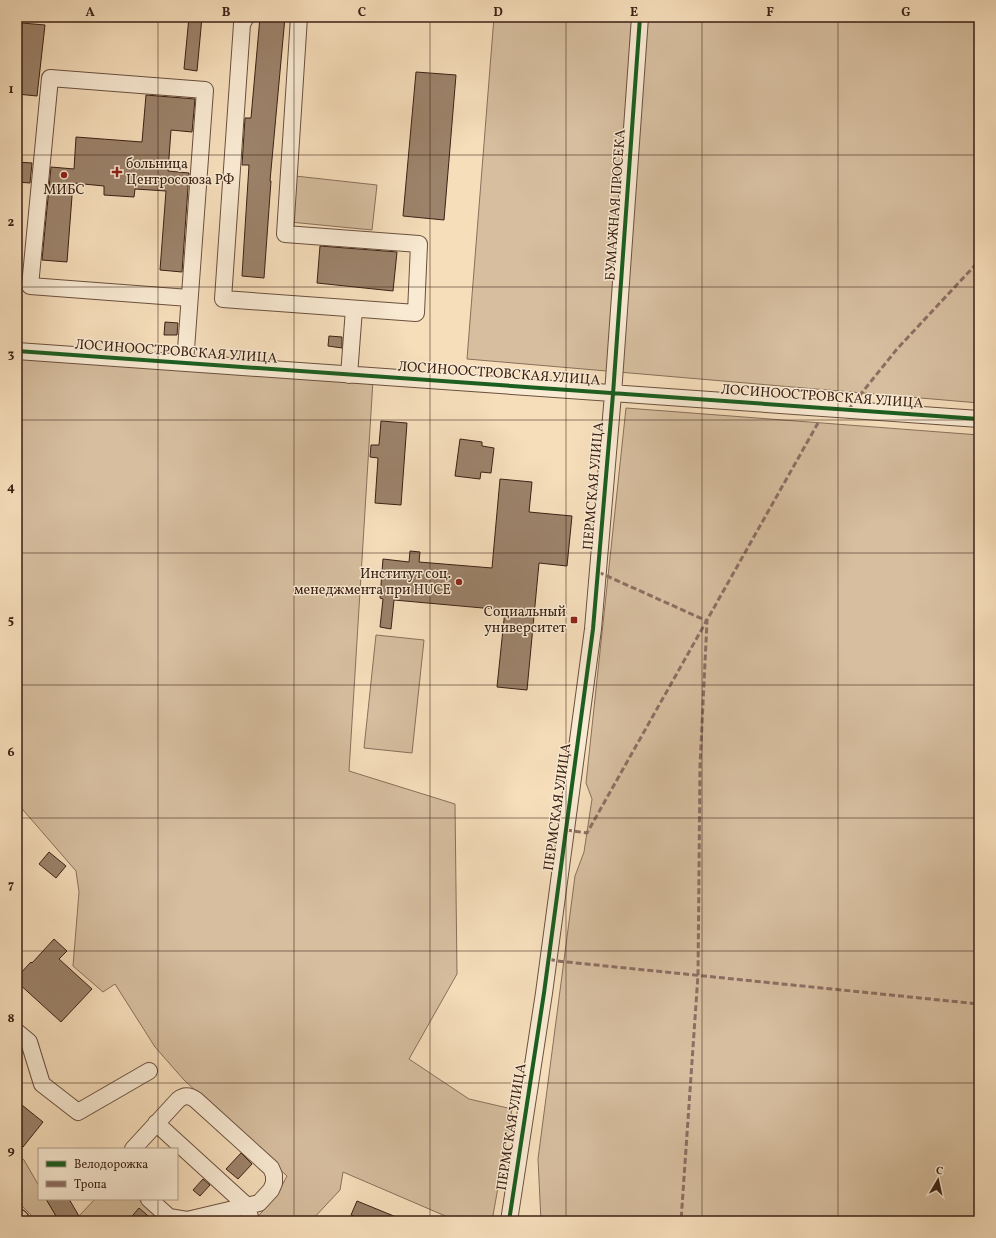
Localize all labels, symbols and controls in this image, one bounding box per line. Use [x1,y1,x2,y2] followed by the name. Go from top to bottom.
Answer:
[85,4,95,22] text: A
[222,4,231,22] text: B
[358,4,366,22] text: C
[493,4,503,22] text: D
[630,4,638,22] text: E
[766,4,774,22] text: F
[901,4,911,22] text: G
[8,81,14,99] text: 1
[601,128,631,281] street label: БУМАЖНАЯ ПРОСЕКА
[126,155,234,190] place label: больница Центросоюза РФ
[111,166,123,178] marker: больница Центросоюза РФ
[59,170,69,180] marker: МИБС
[43,181,85,200] place label: МИБС
[8,214,15,232] text: 2
[74,335,278,369] street label: ЛОСИНООСТРОВСКАЯ УЛИЦА
[8,346,15,364] text: 3
[397,357,601,391] street label: ЛОСИНООСТРОВСКАЯ УЛИЦА
[720,380,924,414] street label: ЛОСИНООСТРОВСКАЯ УЛИЦА
[579,421,609,551] street label: ПЕРМСКАЯ УЛИЦА
[7,479,15,497] text: 4
[294,565,451,600] place label: Институт соц. менеджмента при HUCE
[454,577,464,587] marker: Институт соц. менеджмента при HUCE
[484,603,566,638] place label: Социальный университет
[8,612,14,630] text: 5
[569,615,579,625] marker: Социальный университет
[540,742,576,872] street label: ПЕРМСКАЯ УЛИЦА
[7,744,15,762] text: 6
[8,877,14,895] text: 7
[7,1010,15,1028] text: 8
[493,1062,531,1192] street label: ПЕРМСКАЯ УЛИЦА
[7,1142,15,1160] text: 9
[38,1148,178,1200] legend
[74,1157,148,1173] text: Велодорожка
[918,1160,958,1200] north arrow
[935,1164,944,1180] text: С
[74,1177,107,1193] text: Тропа

